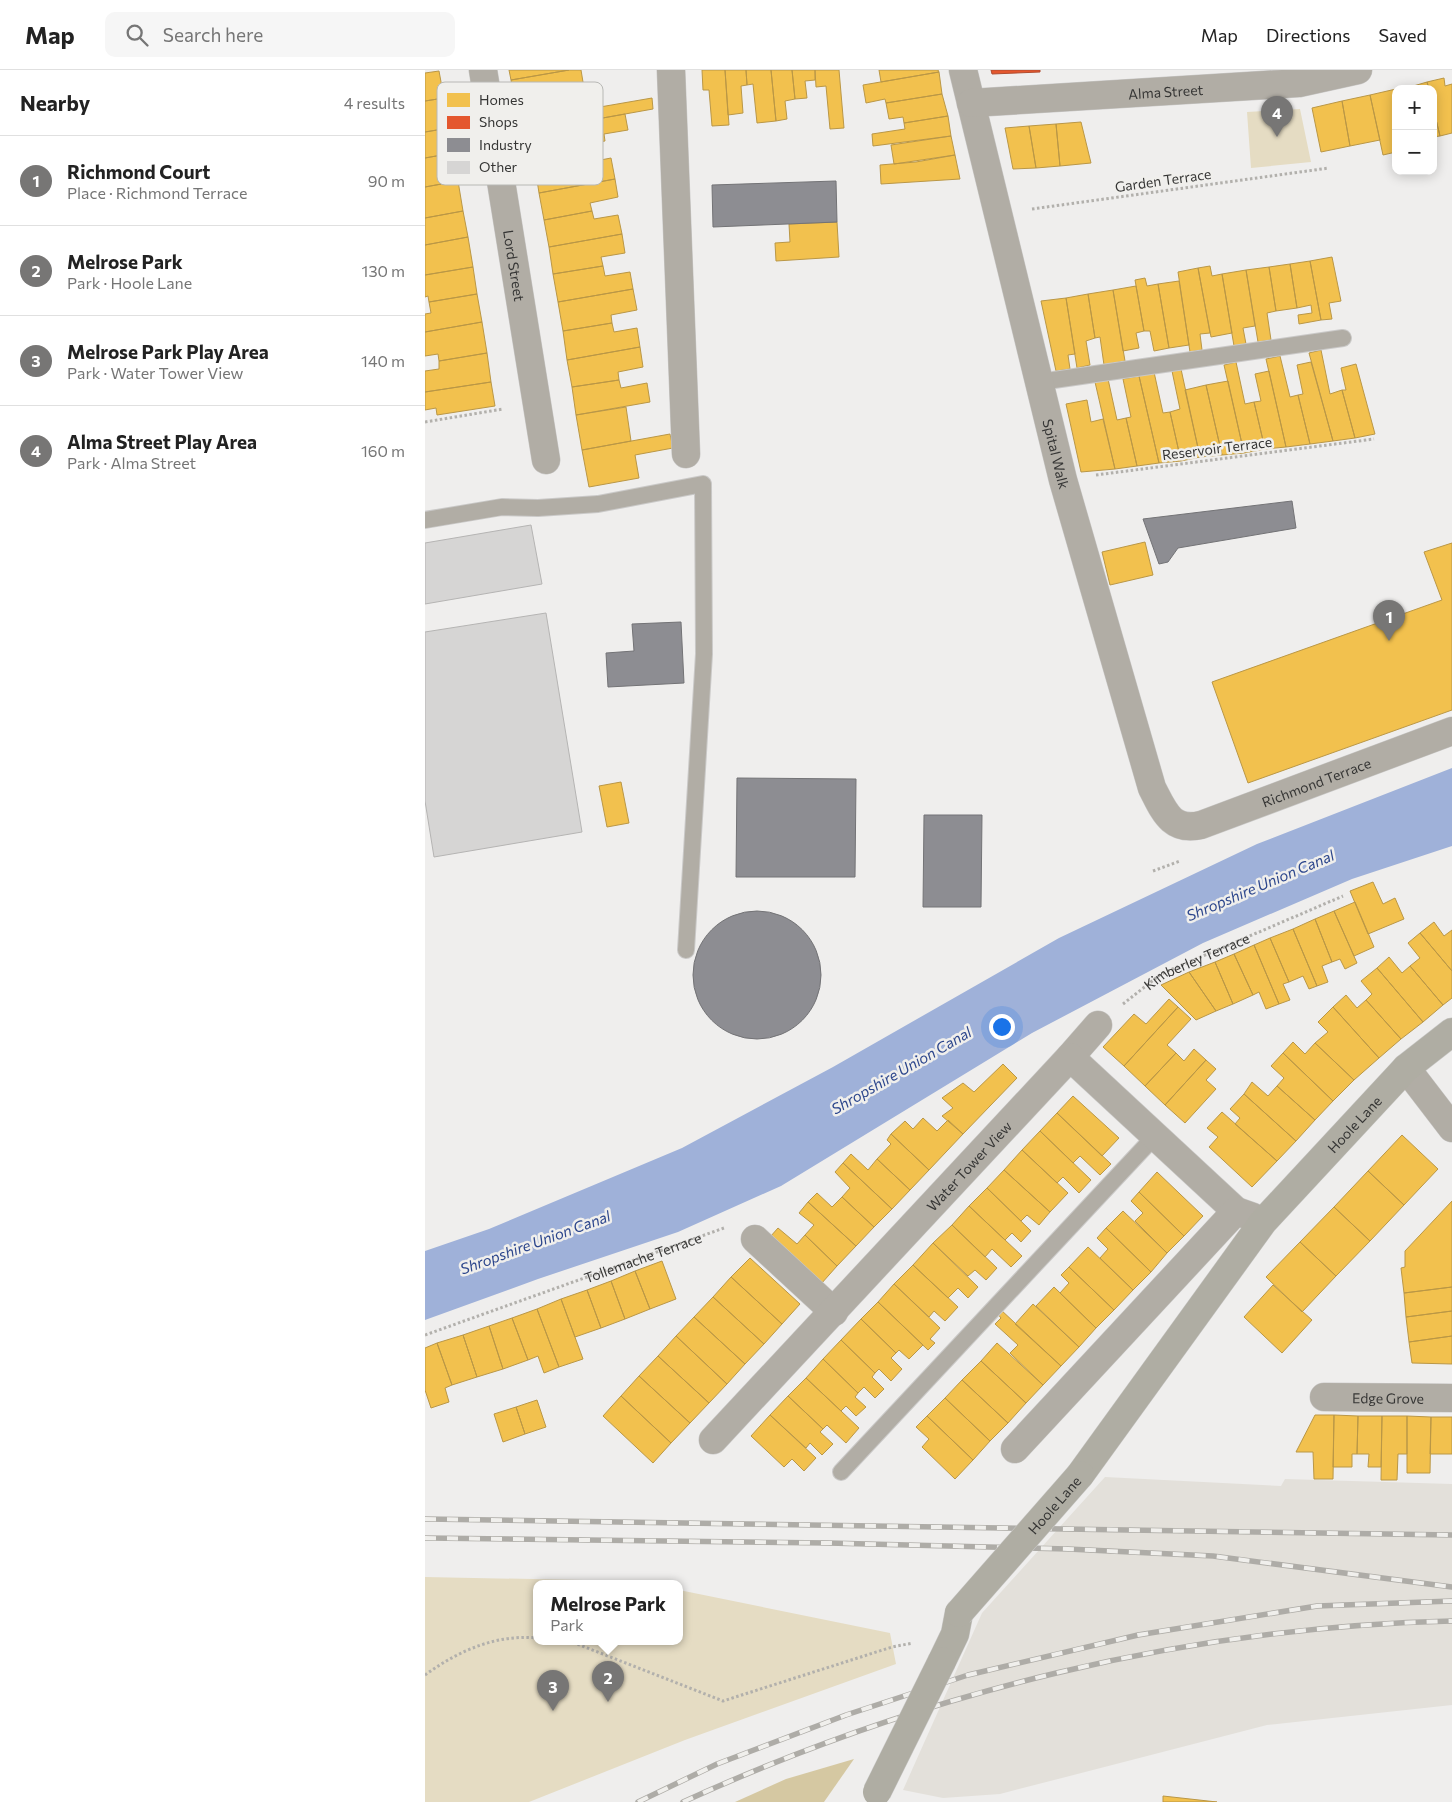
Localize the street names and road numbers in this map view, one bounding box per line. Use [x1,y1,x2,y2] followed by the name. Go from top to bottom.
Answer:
[1128,80,1204,102] street label: Alma Street
[1114,165,1212,195] street label: Garden Terrace
[500,228,529,303] street label: Lord Street
[1040,417,1074,491] street label: Spital Walk
[1161,433,1273,463] street label: Reservoir Terrace
[1259,754,1373,810] street label: Richmond Terrace
[1140,929,1252,993] street label: Kimberley Terrace
[1323,1092,1385,1156] street label: Hoole Lane
[923,1117,1015,1214] street label: Water Tower View
[582,1228,703,1286] street label: Tollemache Terrace
[1352,1389,1424,1406] street label: Edge Grove
[1024,1472,1084,1537] street label: Hoole Lane

